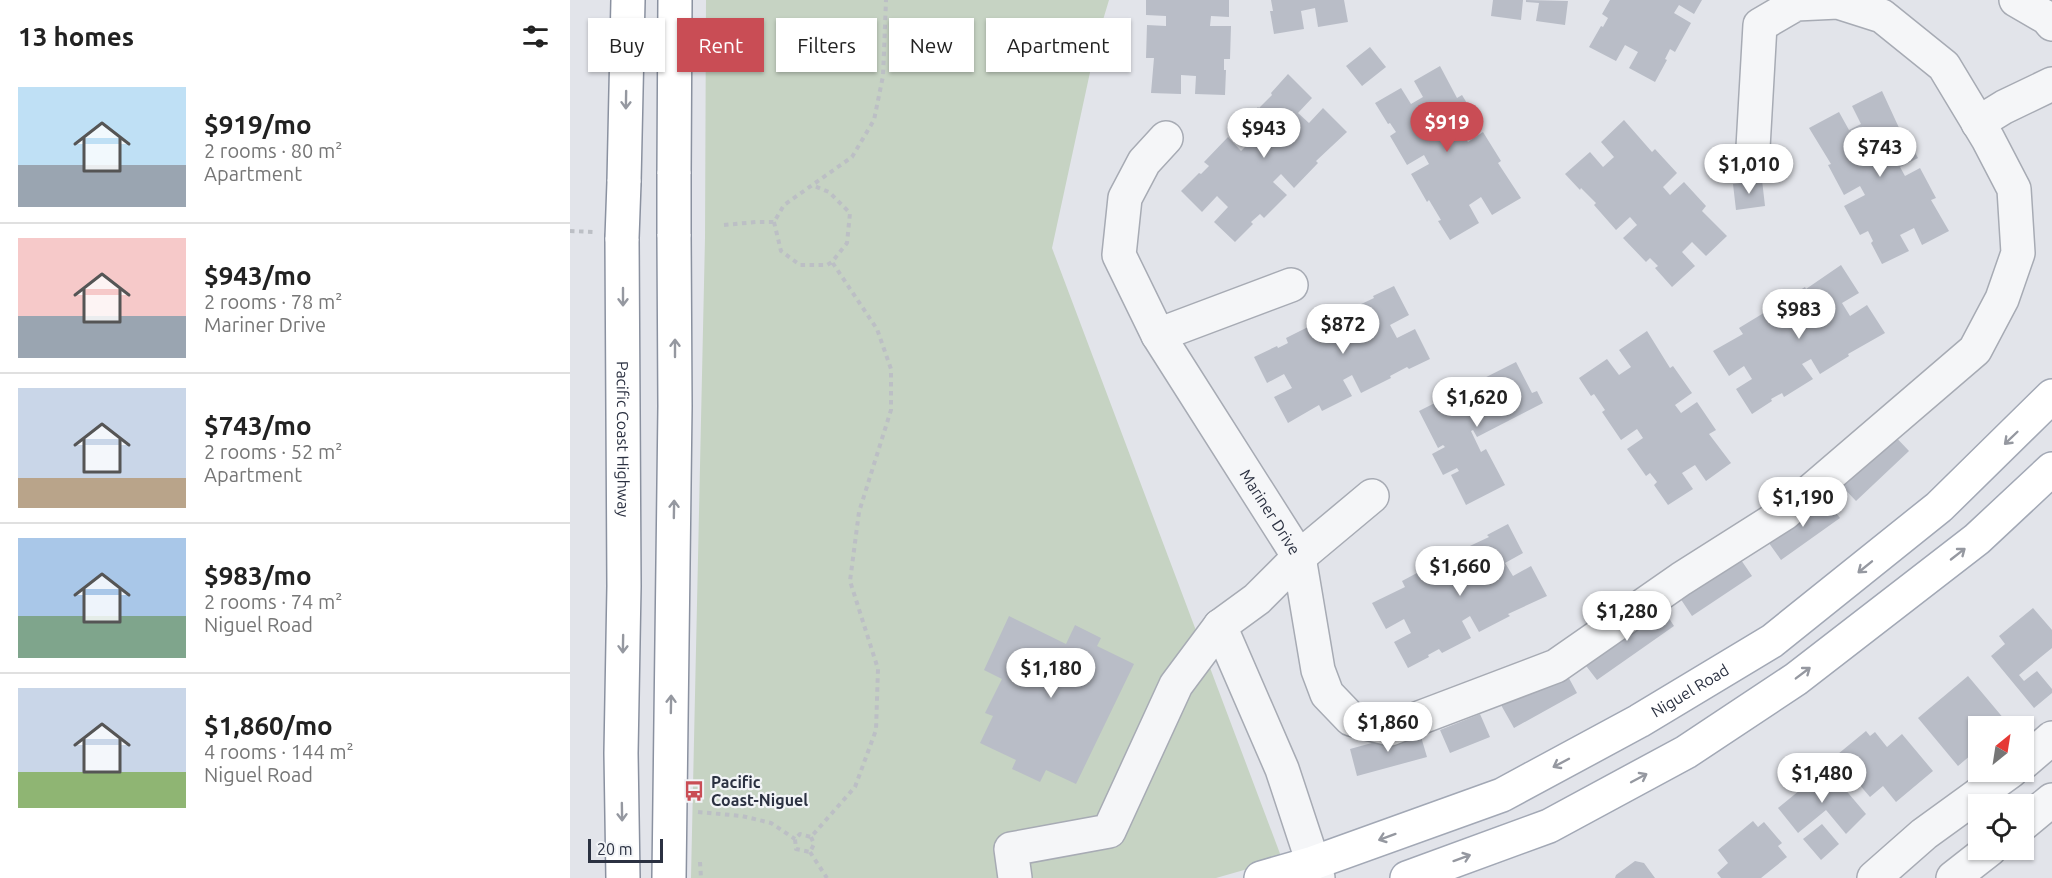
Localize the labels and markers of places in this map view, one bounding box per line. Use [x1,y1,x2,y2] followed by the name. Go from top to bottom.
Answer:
[1411,102,1483,153] pin: $919
[1228,108,1300,159] pin: $943
[1844,127,1916,178] pin: $743
[1700,144,1798,195] pin: $1,010
[1763,289,1835,340] pin: $983
[1307,304,1379,355] pin: $872
[1428,377,1526,428] pin: $1,620
[1754,477,1852,528] pin: $1,190
[1411,546,1509,597] pin: $1,660
[1578,591,1676,642] pin: $1,280
[1002,648,1100,699] pin: $1,180
[1339,702,1437,753] pin: $1,860
[1773,753,1871,804] pin: $1,480
[711,773,808,809] place label: Pacific Coast-Niguel
[682,779,706,803] bus stop icon: Pacific Coast-Niguel

